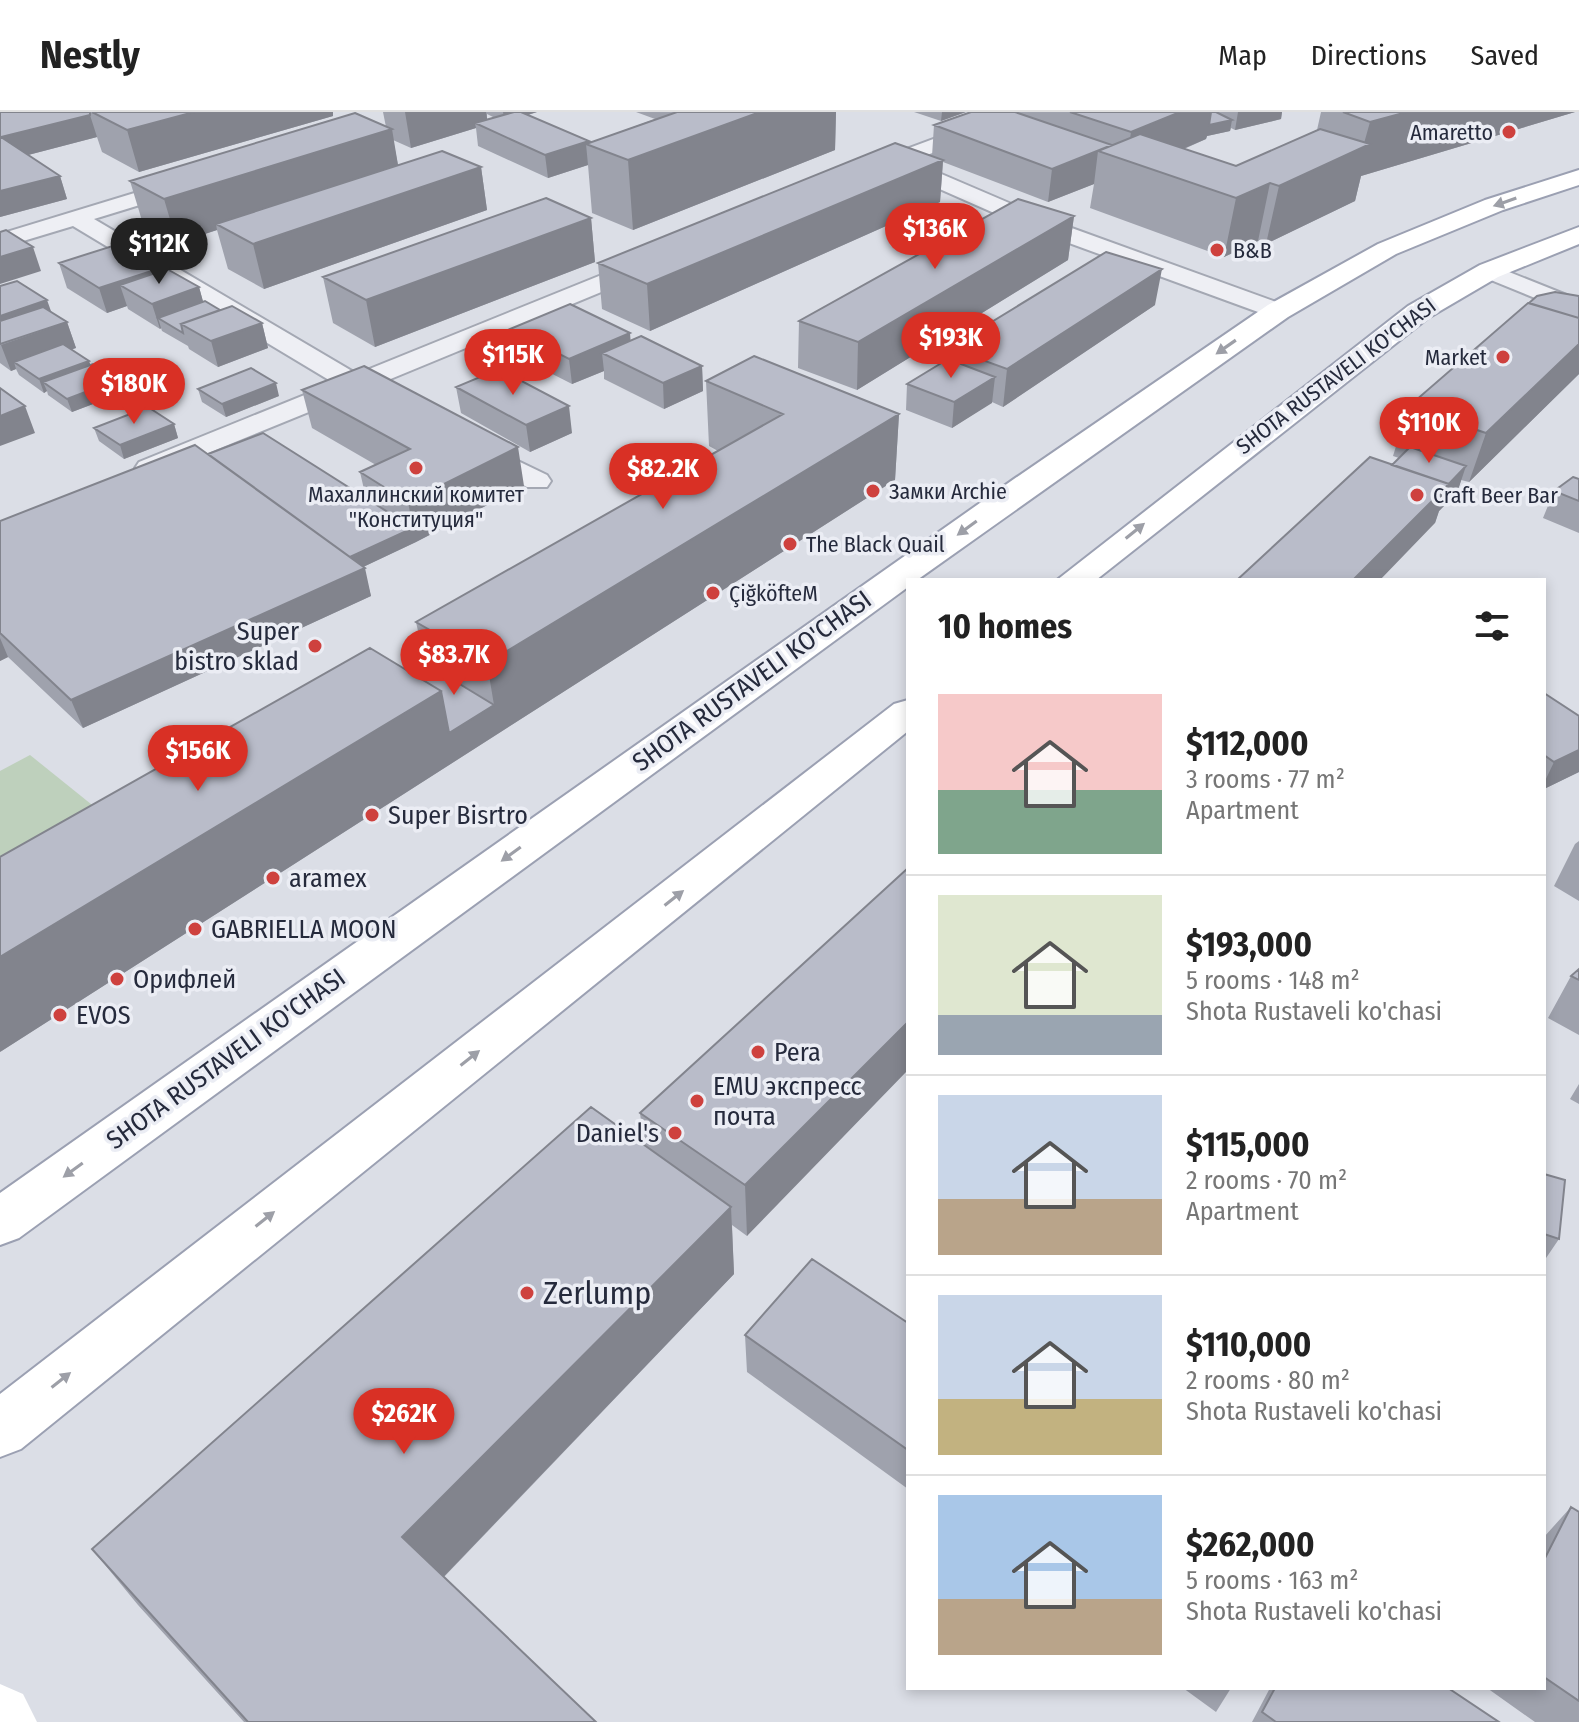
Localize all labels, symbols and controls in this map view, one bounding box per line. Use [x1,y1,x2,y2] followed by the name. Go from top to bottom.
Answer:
[40,32,140,78] text: Nestly
[1218,39,1267,72] text: Map
[1311,39,1427,72] text: Directions
[1471,39,1539,72] text: Saved
[1410,119,1493,146] place label: Amaretto
[1500,123,1518,141] marker: Amaretto
[1493,196,1517,208] one-way arrow
[879,203,991,271] pin: $136K
[903,213,967,244] text: $136K
[103,218,215,286] pin: $112K
[129,228,189,259] text: $112K
[1233,237,1272,264] place label: B&B
[1208,241,1226,259] marker: B&B
[1231,292,1441,460] street label: SHOTA RUSTAVELI KO'CHASI
[895,312,1007,380] pin: $193K
[919,322,983,353] text: $193K
[457,329,569,397] pin: $115K
[482,339,544,370] text: $115K
[1216,339,1237,354] one-way arrow
[1425,344,1488,371] place label: Market
[1494,348,1512,366] marker: Market
[78,358,190,426] pin: $180K
[101,368,167,399] text: $180K
[1373,397,1485,465] pin: $110K
[1398,407,1460,438] text: $110K
[598,443,728,511] pin: $82.2K
[627,453,699,484] text: $82.2K
[407,459,425,477] marker: Махаллинский комитет "Конституция"
[889,478,1007,505] place label: Замки Archie
[308,481,524,533] place label: Махаллинский комитет "Конституция"
[864,482,882,500] marker: Замки Archie
[1433,482,1558,509] place label: Craft Beer Bar
[1408,486,1426,504] marker: Craft Beer Bar
[956,520,977,535] one-way arrow
[1125,523,1146,540] one-way arrow
[806,531,945,558] place label: The Black Quail
[781,535,799,553] marker: The Black Quail
[729,580,818,608] place label: ÇiğköfteM
[627,584,877,778] street label: SHOTA RUSTAVELI KO'CHASI
[704,584,722,602] marker: ÇiğköfteM
[1470,604,1514,648] icon: filters
[938,606,1072,647] text: 10 homes
[174,616,299,677] place label: Super bistro sklad
[389,629,519,697] pin: $83.7K
[306,637,324,655] marker: Super bistro sklad
[418,639,490,670] text: $83.7K
[1186,723,1309,764] text: $112,000
[142,725,254,793] pin: $156K
[1002,726,1098,822] icon: home
[166,735,230,766] text: $156K
[1186,764,1345,795] text: 3 rooms · 77 m²
[1186,795,1299,826] text: Apartment
[388,800,528,831] place label: Super Bisrtro
[363,806,381,824] marker: Super Bisrtro
[500,846,521,861] one-way arrow
[289,863,367,894] place label: aramex
[264,869,282,887] marker: aramex
[664,890,684,906] one-way arrow
[211,914,396,945] place label: GABRIELLA MOON
[186,920,204,938] marker: GABRIELLA MOON
[1186,924,1312,965] text: $193,000
[1002,927,1098,1023] icon: home
[101,962,351,1156] street label: SHOTA RUSTAVELI KO'CHASI
[133,964,236,995] place label: Орифлей
[1186,965,1360,996] text: 5 rooms · 148 m²
[108,970,126,988] marker: Орифлей
[1186,996,1442,1027] text: Shota Rustaveli ko'chasi
[76,1000,131,1031] place label: EVOS
[51,1006,69,1024] marker: EVOS
[774,1037,821,1068] place label: Pera
[749,1043,767,1061] marker: Pera
[460,1051,480,1067] one-way arrow
[713,1071,862,1132] place label: EMU экспресс почта
[688,1092,706,1110] marker: EMU экспресс почта
[576,1118,659,1149] place label: Daniel's
[666,1124,684,1142] marker: Daniel's
[1186,1124,1309,1165] text: $115,000
[1002,1127,1098,1223] icon: home
[62,1162,83,1177] one-way arrow
[1186,1165,1347,1196] text: 2 rooms · 70 m²
[1186,1196,1299,1227] text: Apartment
[255,1212,275,1228] one-way arrow
[543,1274,651,1312] place label: Zerlump
[518,1284,536,1302] marker: Zerlump
[1186,1324,1311,1365] text: $110,000
[1002,1327,1098,1423] icon: home
[1186,1365,1350,1396] text: 2 rooms · 80 m²
[51,1372,71,1389] one-way arrow
[348,1388,460,1456] pin: $262K
[1186,1396,1442,1427] text: Shota Rustaveli ko'chasi
[371,1398,437,1429] text: $262K
[1186,1524,1314,1565] text: $262,000
[1002,1527,1098,1623] icon: home
[1186,1565,1359,1596] text: 5 rooms · 163 m²
[1186,1596,1442,1627] text: Shota Rustaveli ko'chasi

